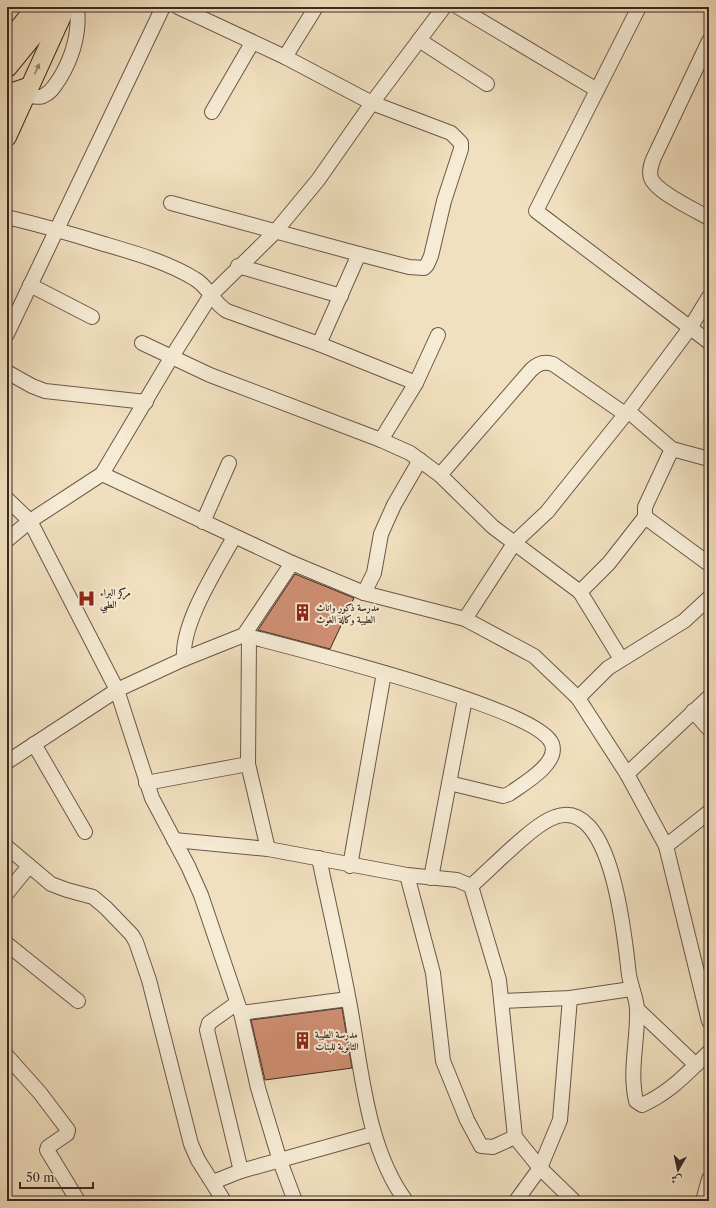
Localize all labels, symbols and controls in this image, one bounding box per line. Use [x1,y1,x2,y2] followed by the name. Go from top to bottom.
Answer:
[34,63,40,74] one-way arrow
[100,586,131,614] place label: مركز البراء الطبي
[77,588,97,608] hospital icon: مركز البراء الطبي
[316,601,379,626] place label: مدرسة ذكور واناث الطيبة وكالة الغوث
[293,603,313,623] building icon: مدرسة ذكور واناث الطيبة وكالة الغوث
[315,1028,359,1053] place label: مدرسة الطيبة الثانوية للبنات
[292,1030,312,1050] building icon: مدرسة الطيبة الثانوية للبنات
[658,1150,698,1190] north arrow
[20,1164,93,1190] scale bar
[26,1170,55,1185] text: 50 m
[670,1172,683,1188] text: ش

